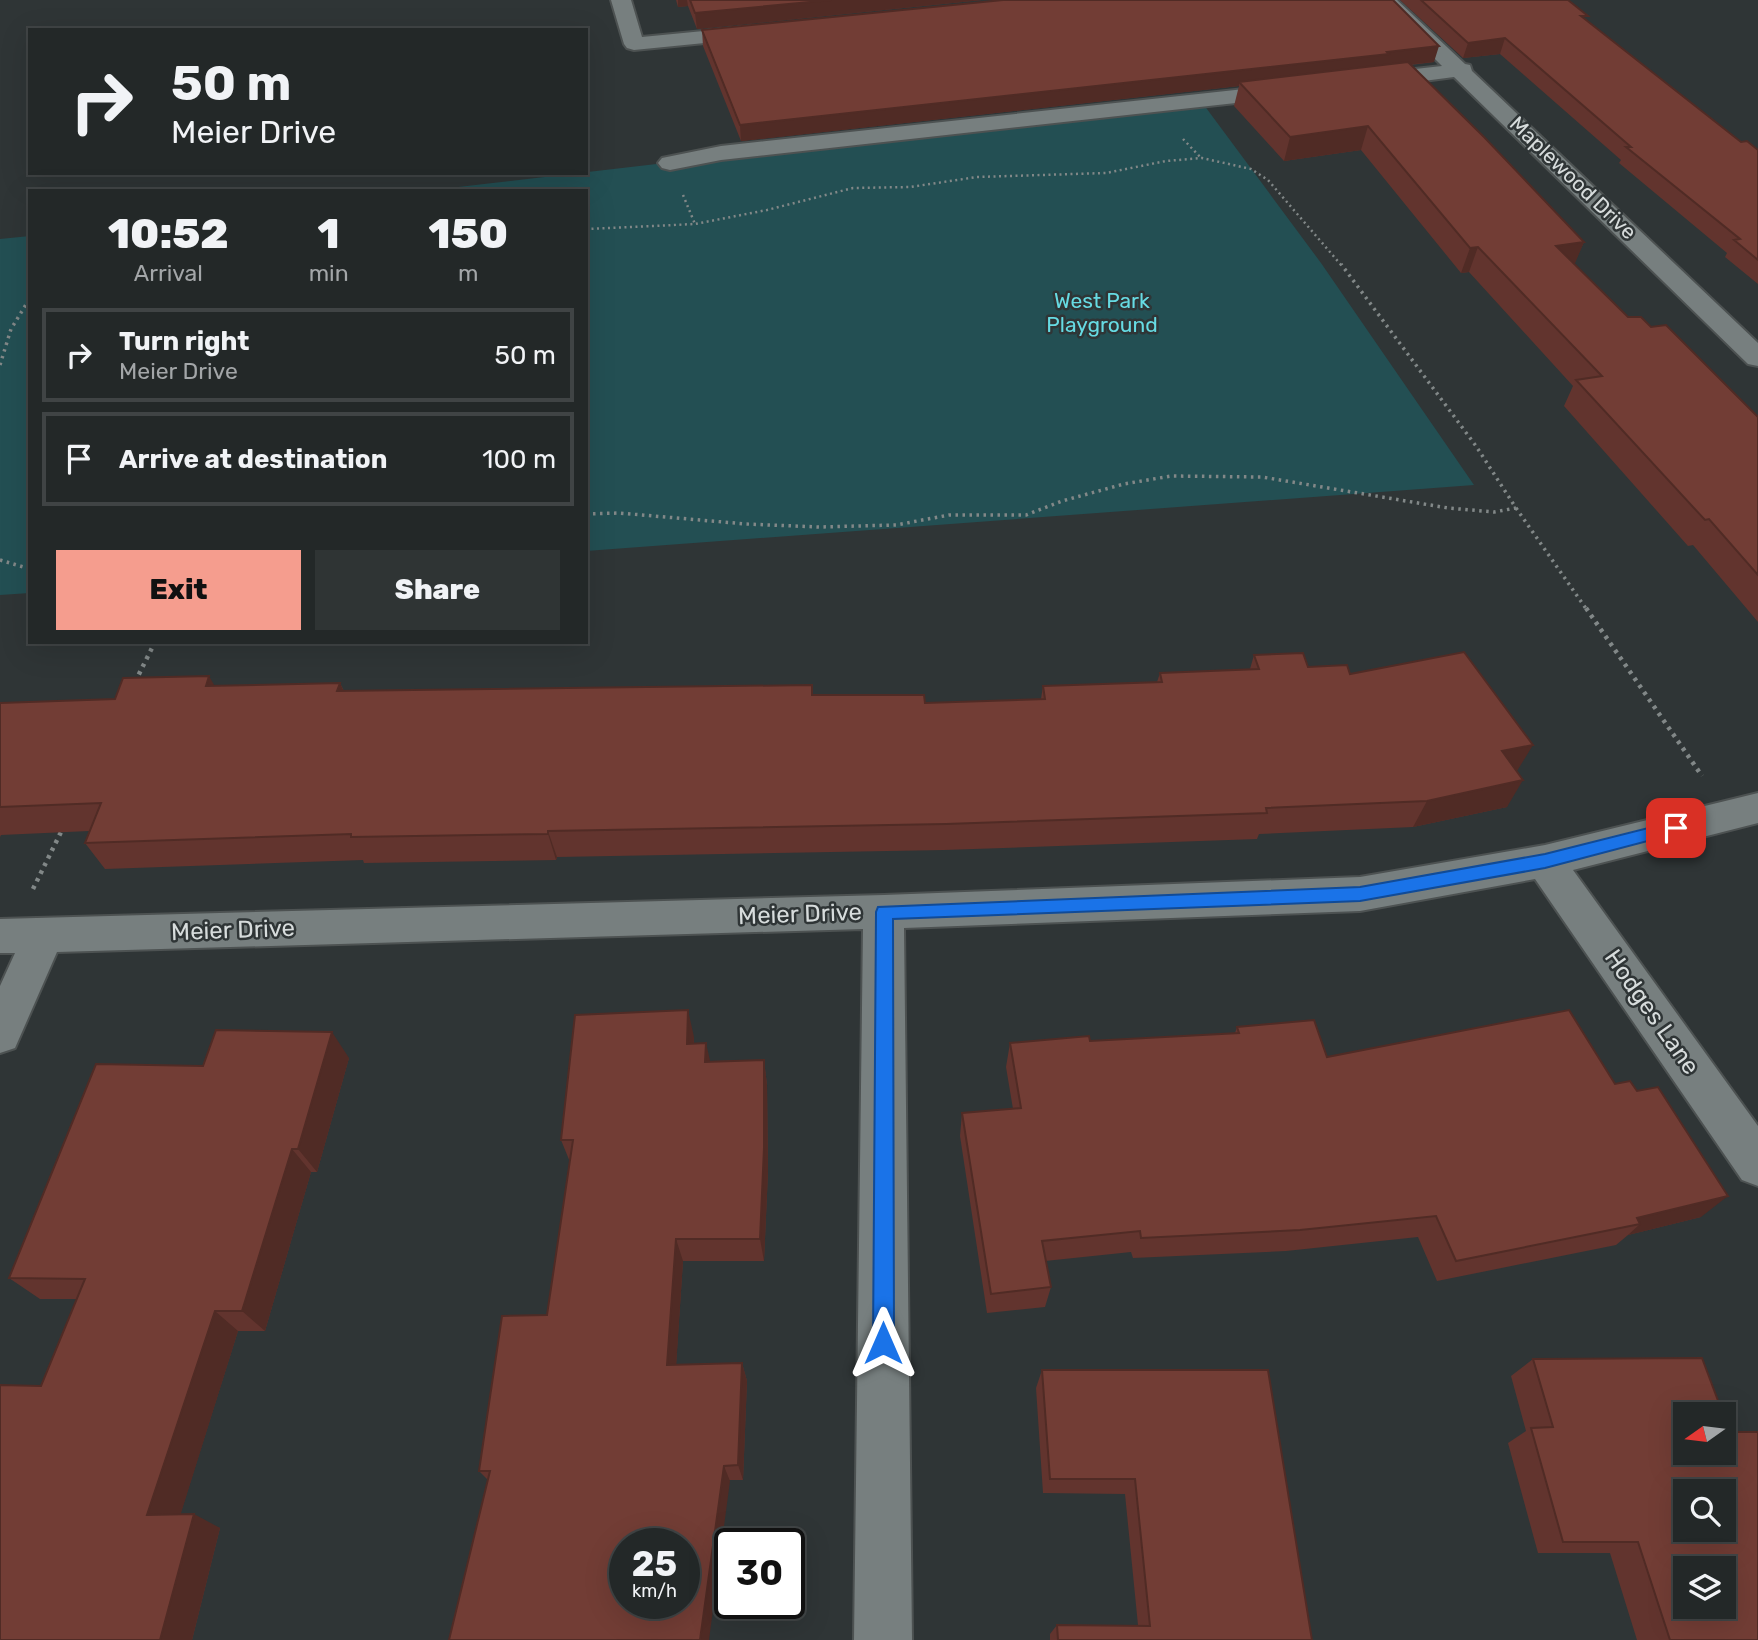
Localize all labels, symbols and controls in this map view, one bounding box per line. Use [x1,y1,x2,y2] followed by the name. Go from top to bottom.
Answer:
[171,54,291,112] text: 50 m
[56,56,147,147] icon: right
[1505,111,1642,244] street label: Maplewood Drive
[171,113,336,151] text: Meier Drive
[108,209,229,259] text: 10:52
[318,209,340,259] text: 1
[429,209,508,259] text: 150
[134,259,203,287] text: Arrival
[309,259,349,287] text: min
[458,259,479,287] text: m
[1046,288,1158,337] park label: West Park Playground
[119,326,249,357] text: Turn right
[60,336,98,374] icon: right
[495,340,556,371] text: 50 m
[119,357,238,385] text: Meier Drive
[60,440,98,478] icon: arrive
[119,444,387,475] text: Arrive at destination
[482,444,556,475] text: 100 m
[56,550,301,630] button: Exit
[315,550,560,630] button: Share
[1646,798,1706,858] pin
[1657,809,1695,847] icon: arrive
[738,898,862,930] street label: Meier Drive
[171,914,295,946] street label: Meier Drive
[1599,944,1705,1080] street label: Hodges Lane
[846,1306,920,1380] position arrow
[1673,1402,1736,1465] north arrow
[1673,1402,1736,1619] map controls
[1673,1479,1736,1542] button: search
[714,1528,805,1619] speed limit sign: 30
[632,1543,677,1585] text: 25
[1673,1556,1736,1619] button: layers
[632,1580,677,1602] text: km/h

